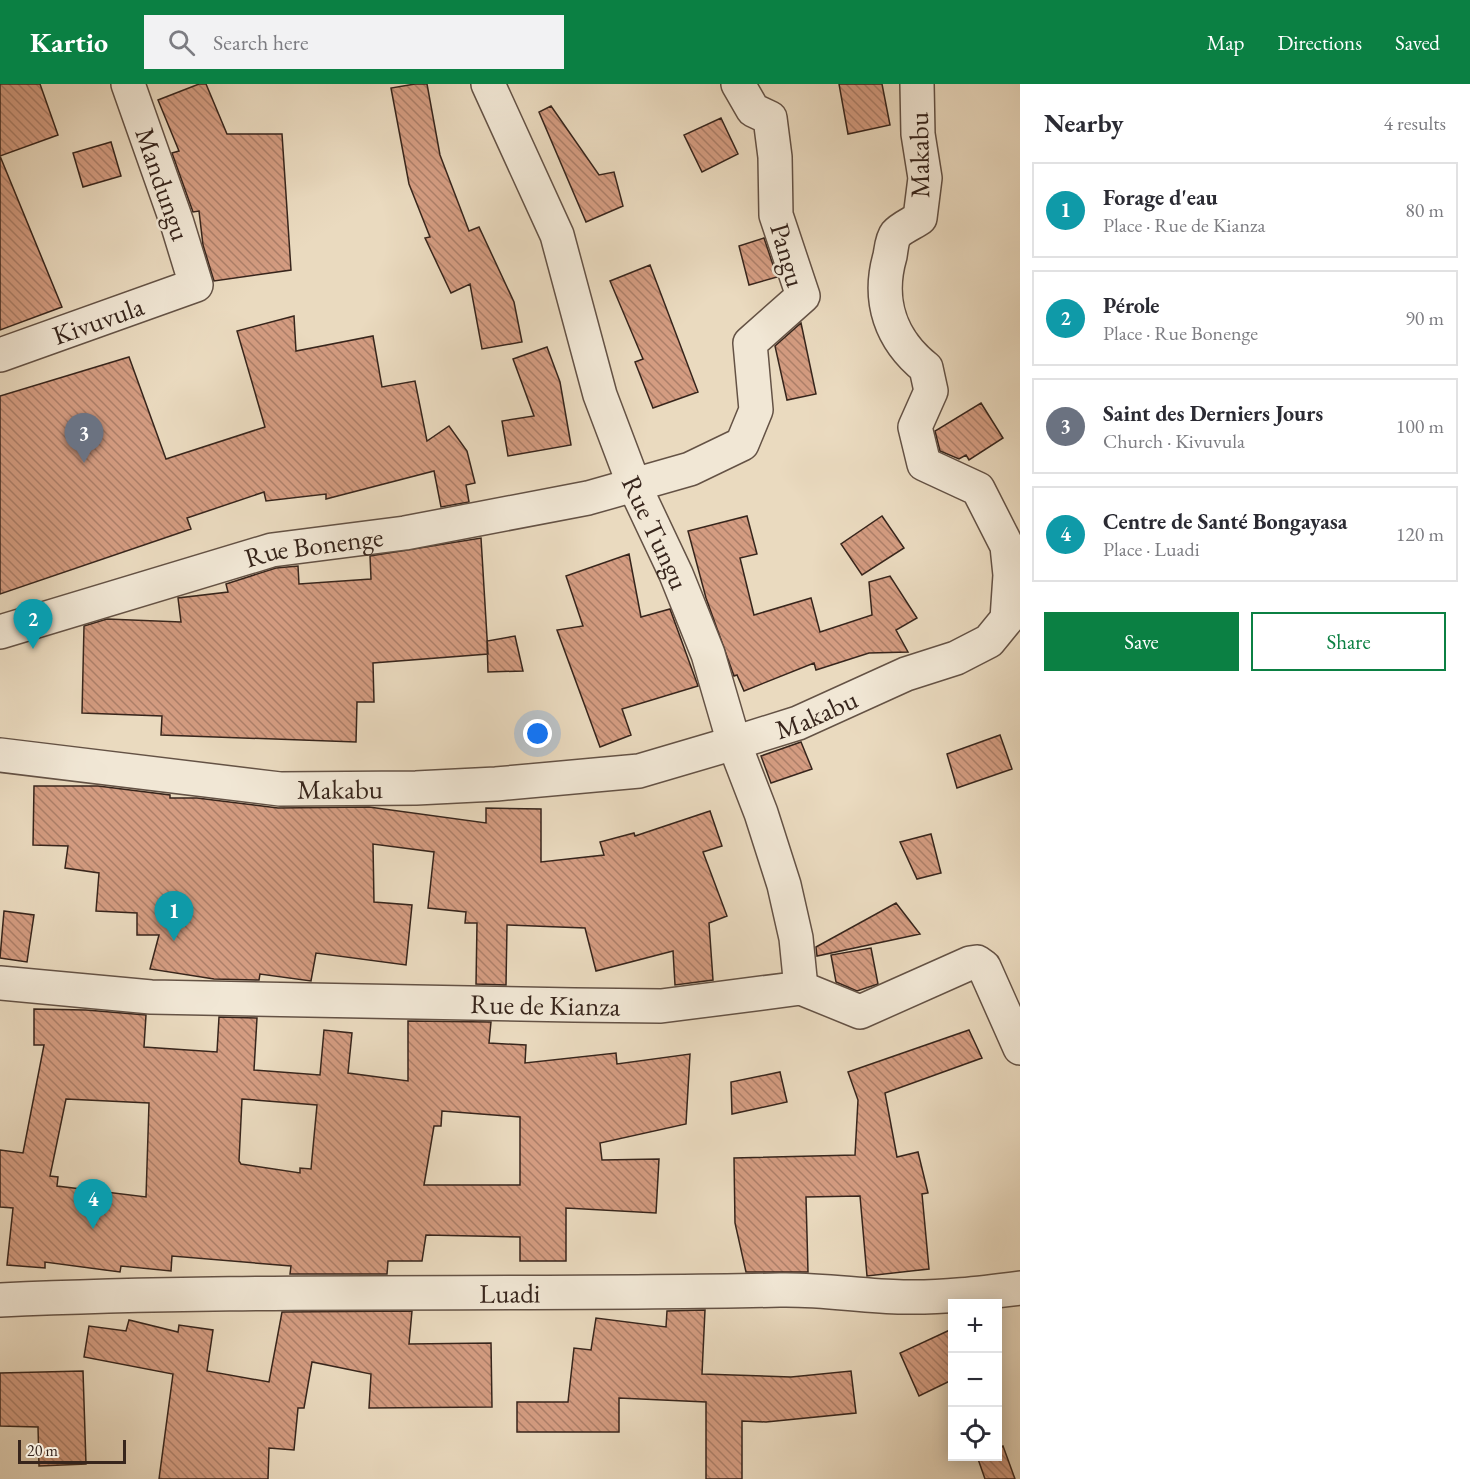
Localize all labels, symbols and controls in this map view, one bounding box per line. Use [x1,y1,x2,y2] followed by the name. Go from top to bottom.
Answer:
[144,15,564,69] search box
[30,24,108,60] text: Kartio
[165,26,198,59] icon: search
[213,28,309,57] text: Search here
[1207,29,1244,56] text: Map
[1277,29,1362,56] text: Directions
[1395,29,1440,56] text: Saved
[1044,106,1124,140] text: Nearby
[1383,110,1446,136] text: 4 results
[901,112,937,198] street label: Makabu
[127,123,199,245] street label: Mandungu
[1103,183,1218,212] text: Forage d'eau
[1060,197,1071,223] text: 1
[1405,197,1444,223] text: 80 m
[1103,212,1265,238] text: Place · Rue de Kianza
[762,219,814,291] street label: Pangu
[48,288,148,352] street label: Kivuvula
[1103,291,1160,320] text: Pérole
[1060,305,1071,331] text: 2
[1405,305,1444,331] text: 90 m
[1103,320,1258,346] text: Place · Rue Bonenge
[1103,399,1323,428] text: Saint des Derniers Jours
[1060,413,1071,439] text: 3
[1396,413,1444,439] text: 100 m
[64,414,104,463] pin: 3
[1103,428,1245,454] text: Church · Kivuvula
[614,469,698,594] street label: Rue Tungu
[1103,507,1347,536] text: Centre de Santé Bongayasa
[240,518,385,575] street label: Rue Bonenge
[1060,521,1071,547] text: 4
[1396,521,1444,547] text: 120 m
[1103,536,1200,562] text: Place · Luadi
[14,600,52,649] pin: 2
[1044,612,1239,671] button: Save
[1251,612,1446,671] button: Share
[771,681,863,747] street label: Makabu
[523,719,552,748] your location
[297,771,383,806] street label: Makabu
[154,892,194,941] pin: 1
[470,986,621,1023] street label: Rue de Kianza
[74,1180,112,1229] pin: 4
[479,1275,541,1310] street label: Luadi
[948,1299,1002,1461] map controls
[948,1299,1002,1353] button: +
[948,1353,1002,1407] button: −
[948,1407,1002,1461] button: locate
[18,1437,126,1464] scale bar
[27,1440,58,1461] text: 20 m

